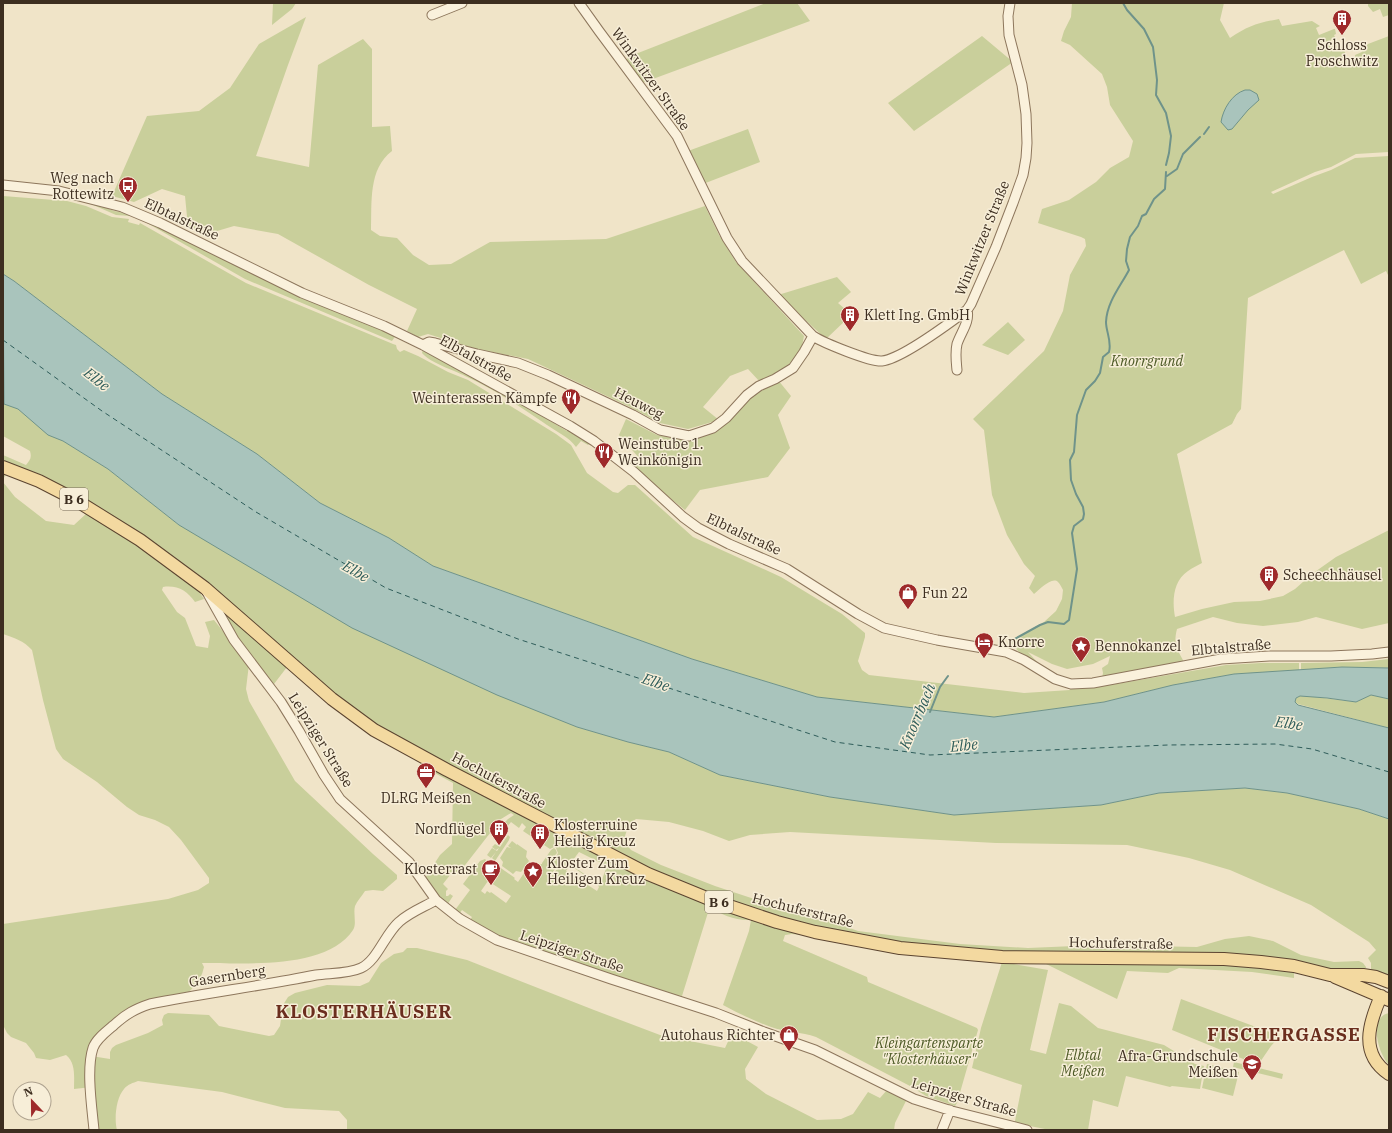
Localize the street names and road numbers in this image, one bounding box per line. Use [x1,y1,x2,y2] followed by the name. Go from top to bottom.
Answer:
[608,24,694,134] street label: Winkwitzer Straße
[951,178,1013,298] street label: Winkwitzer Straße
[142,194,222,244] street label: Elbtalstraße
[437,331,515,385] street label: Elbtalstraße
[611,383,667,423] street label: Heuweg
[60,488,88,510] road number: B 6
[704,509,784,559] street label: Elbtalstraße
[1190,635,1272,659] street label: Elbtalstraße
[285,689,357,791] street label: Leipziger Straße
[449,748,549,812] street label: Hochuferstraße
[750,889,856,931] street label: Hochuferstraße
[705,891,733,913] road number: B 6
[518,926,626,976] street label: Leipziger Straße
[1069,933,1173,953] street label: Hochuferstraße
[187,961,267,991] street label: Gasernberg
[909,1073,1019,1121] street label: Leipziger Straße

